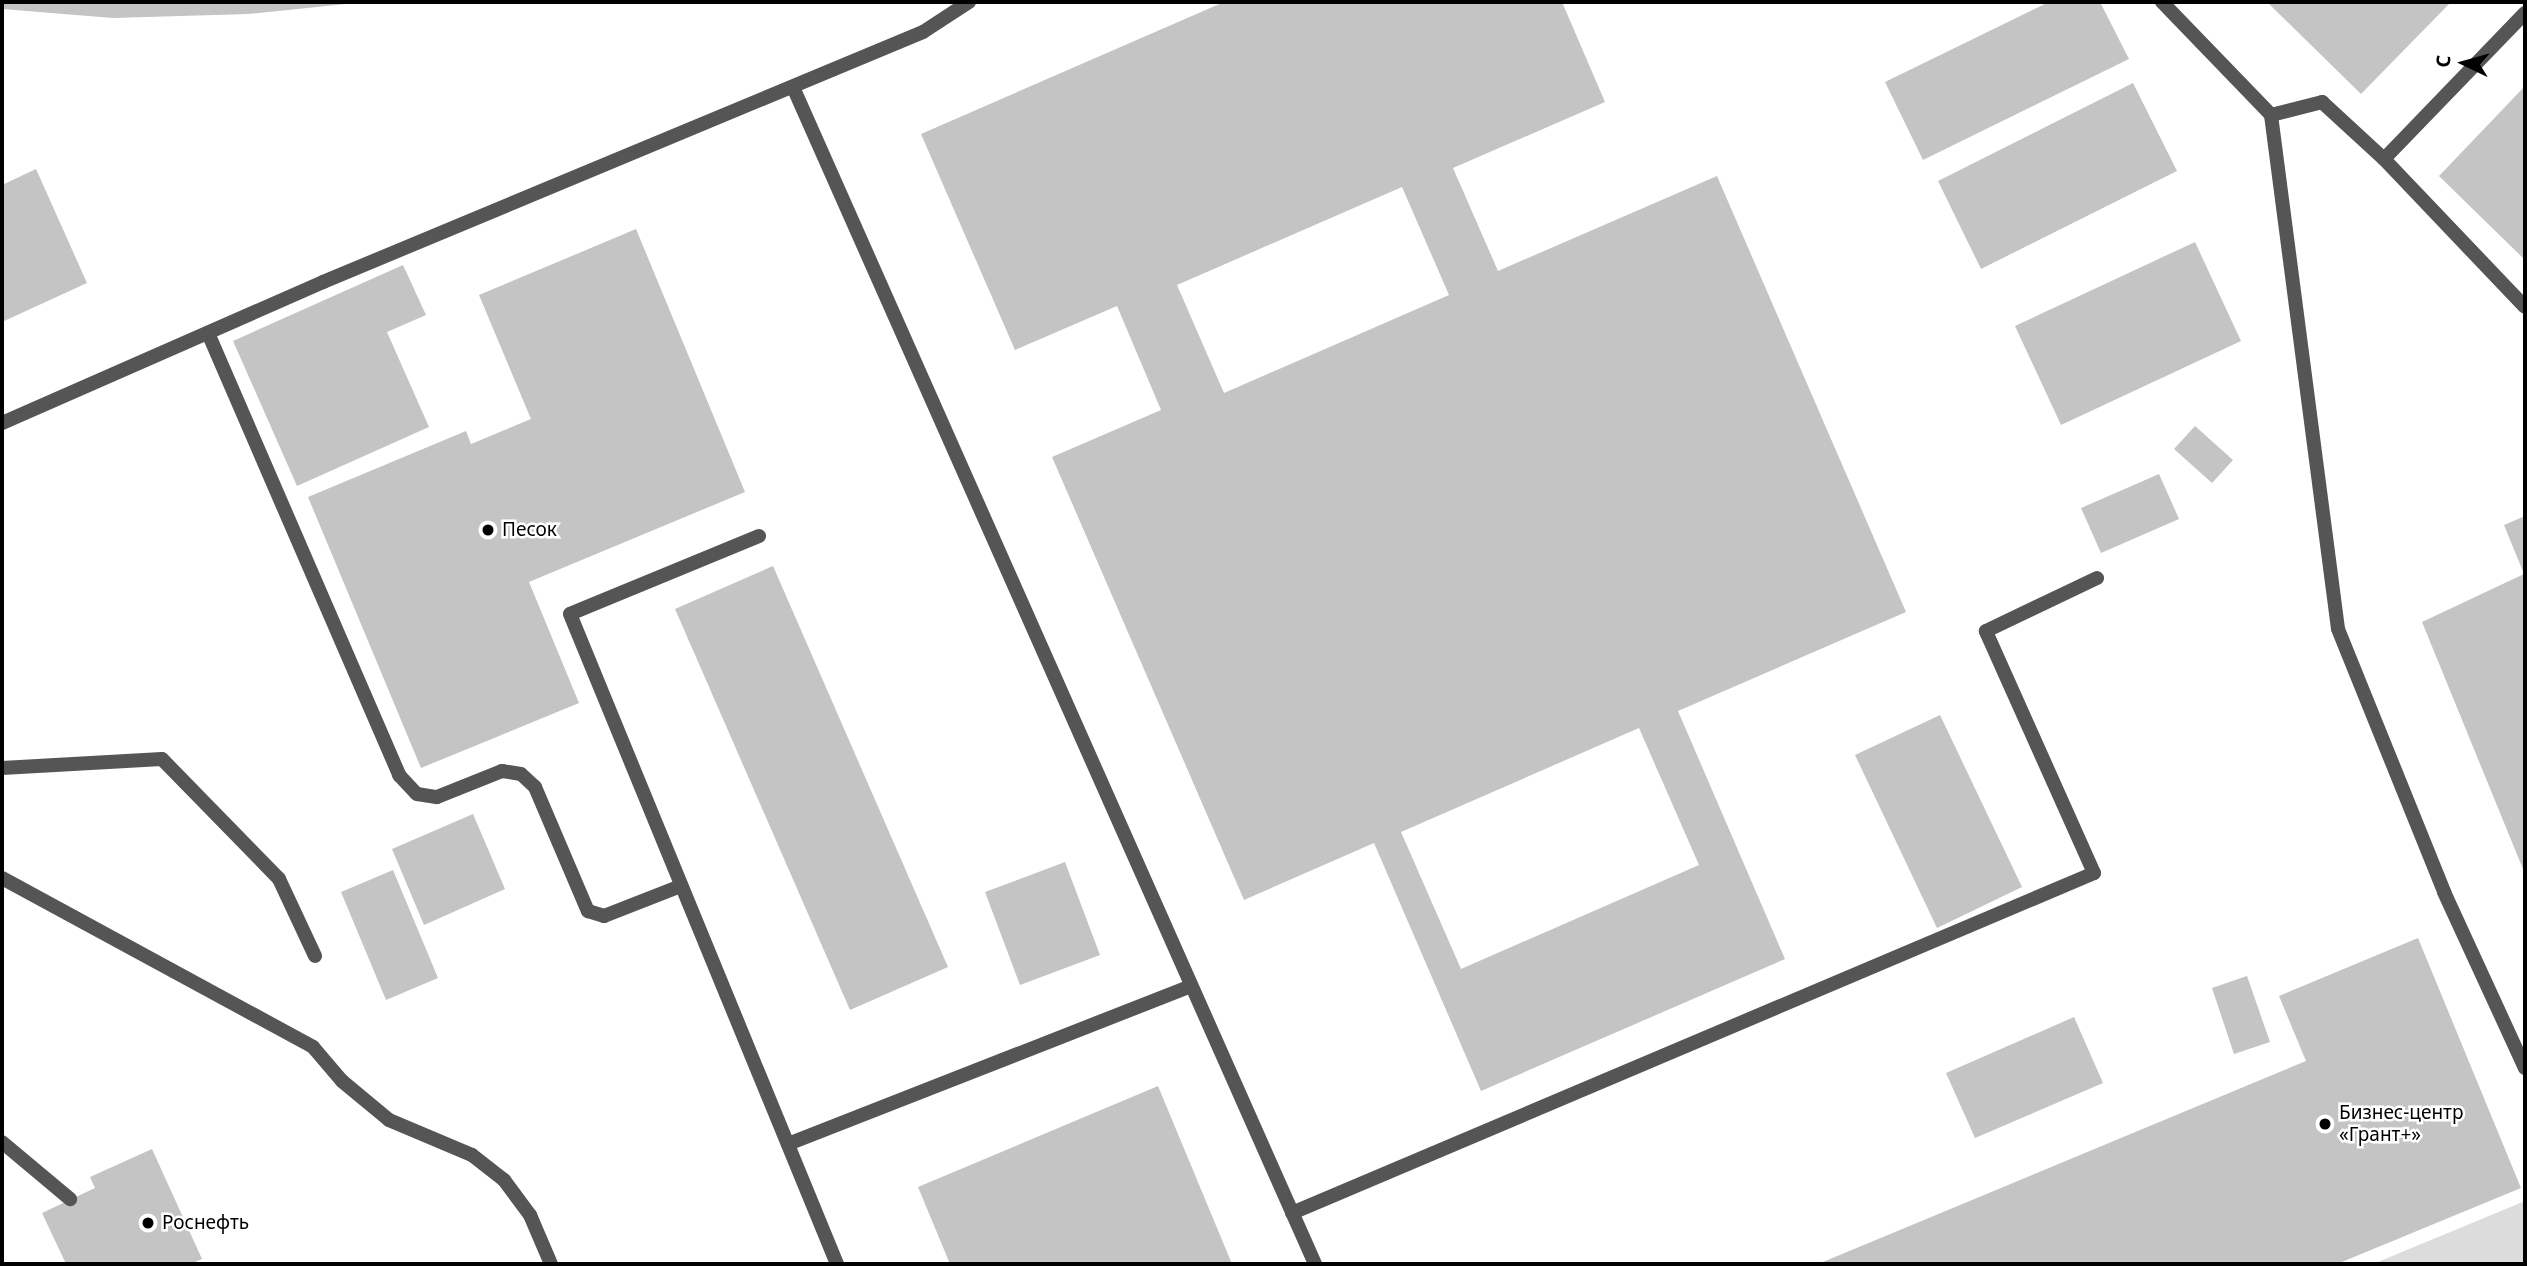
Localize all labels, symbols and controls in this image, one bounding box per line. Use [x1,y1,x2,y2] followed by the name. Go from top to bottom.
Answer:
[2429,28,2499,98] north arrow
[2430,54,2457,68] text: С
[502,519,557,541] place label: Песок
[480,522,496,538] marker: Песок
[2339,1102,2464,1146] place label: Бизнес-центр «Грант+»
[2317,1116,2333,1132] marker: Бизнес-центр «Грант+»
[162,1212,249,1234] place label: Роснефть
[140,1215,156,1231] marker: Роснефть

